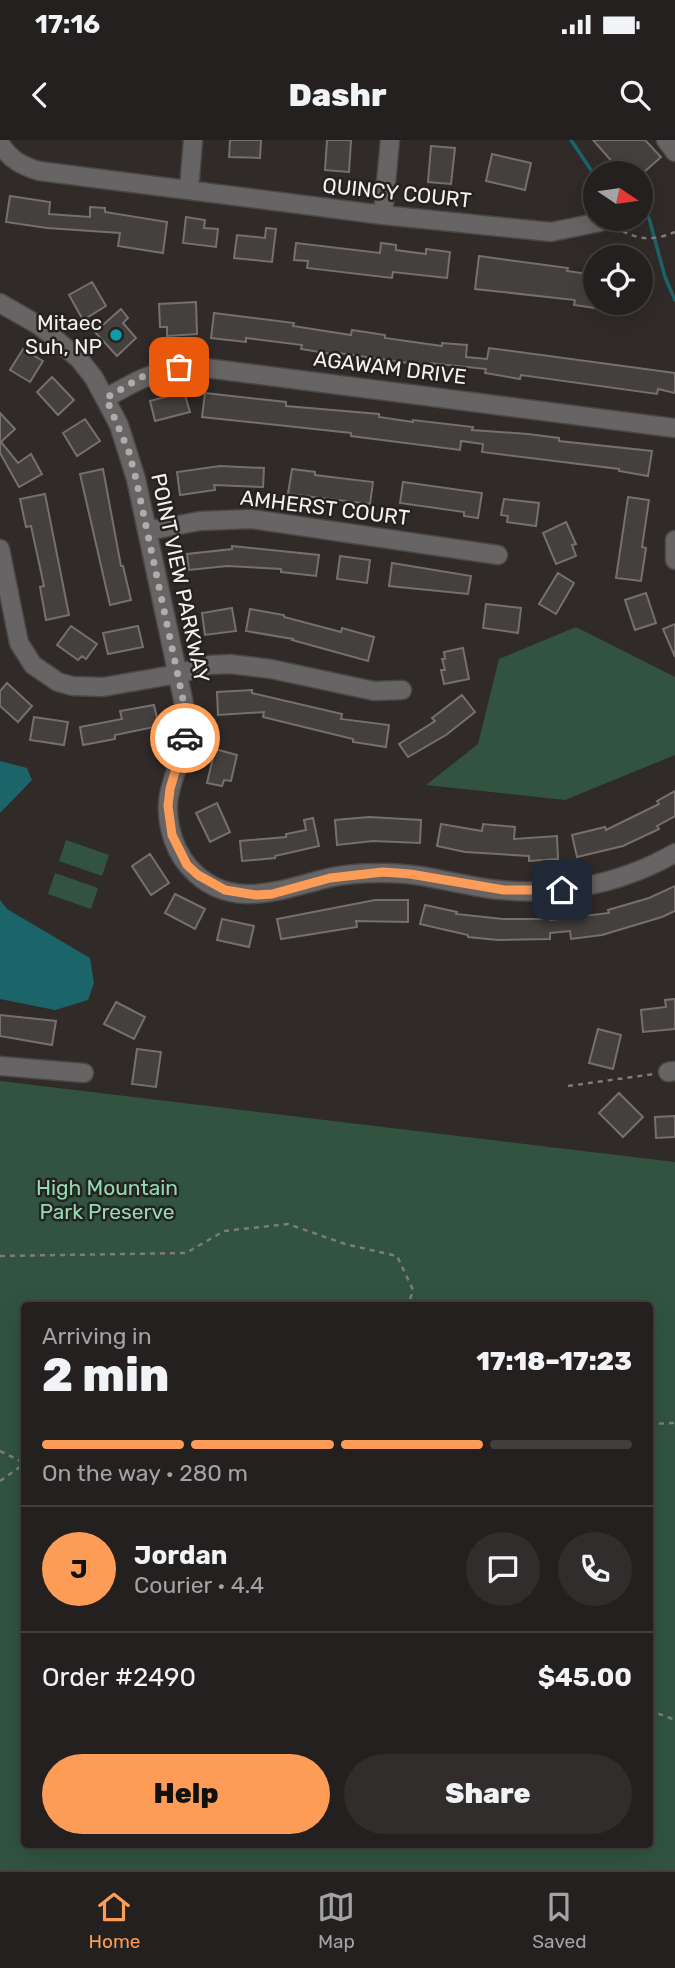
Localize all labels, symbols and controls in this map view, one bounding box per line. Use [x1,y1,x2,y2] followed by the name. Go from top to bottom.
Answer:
[35,9,100,40] text: 17:16
[21,76,59,114] icon: back
[289,76,386,114] text: Dashr
[616,76,654,114] icon: search
[583,161,653,231] north arrow
[583,161,653,315] map controls
[321,172,473,213] street label: QUINCY COURT
[583,245,653,315] button: locate
[25,310,102,359] place label: Mitaec Suh, NP
[108,327,124,343] marker: Mitaec Suh, NP
[149,337,209,397] pin
[312,346,468,389] street label: AGAWAM DRIVE
[160,348,198,386] icon: bag
[146,471,215,685] street label: POINT VIEW PARKWAY
[239,485,411,530] street label: AMHERST COURT
[150,703,220,773] courier
[166,719,204,757] icon: car
[532,860,592,920] pin
[543,871,581,909] icon: home
[36,1175,178,1224] park label: High Mountain Park Preserve
[42,1322,152,1350] text: Arriving in
[476,1346,632,1377] text: 17:18–17:23
[42,1348,169,1403] text: 2 min
[42,1459,248,1487] text: On the way · 280 m
[466,1532,540,1606] button: chat
[558,1532,632,1606] button: phone
[134,1540,227,1571] text: Jordan
[70,1554,88,1585] text: J
[134,1571,264,1599] text: Courier · 4.4
[42,1662,196,1693] text: Order #2490
[538,1662,632,1693] text: $45.00
[42,1754,330,1834] button: Help
[344,1754,632,1834] button: Share
[88,1888,140,1953] tab: Home
[317,1888,355,1953] tab: Map
[532,1888,587,1953] tab: Saved

